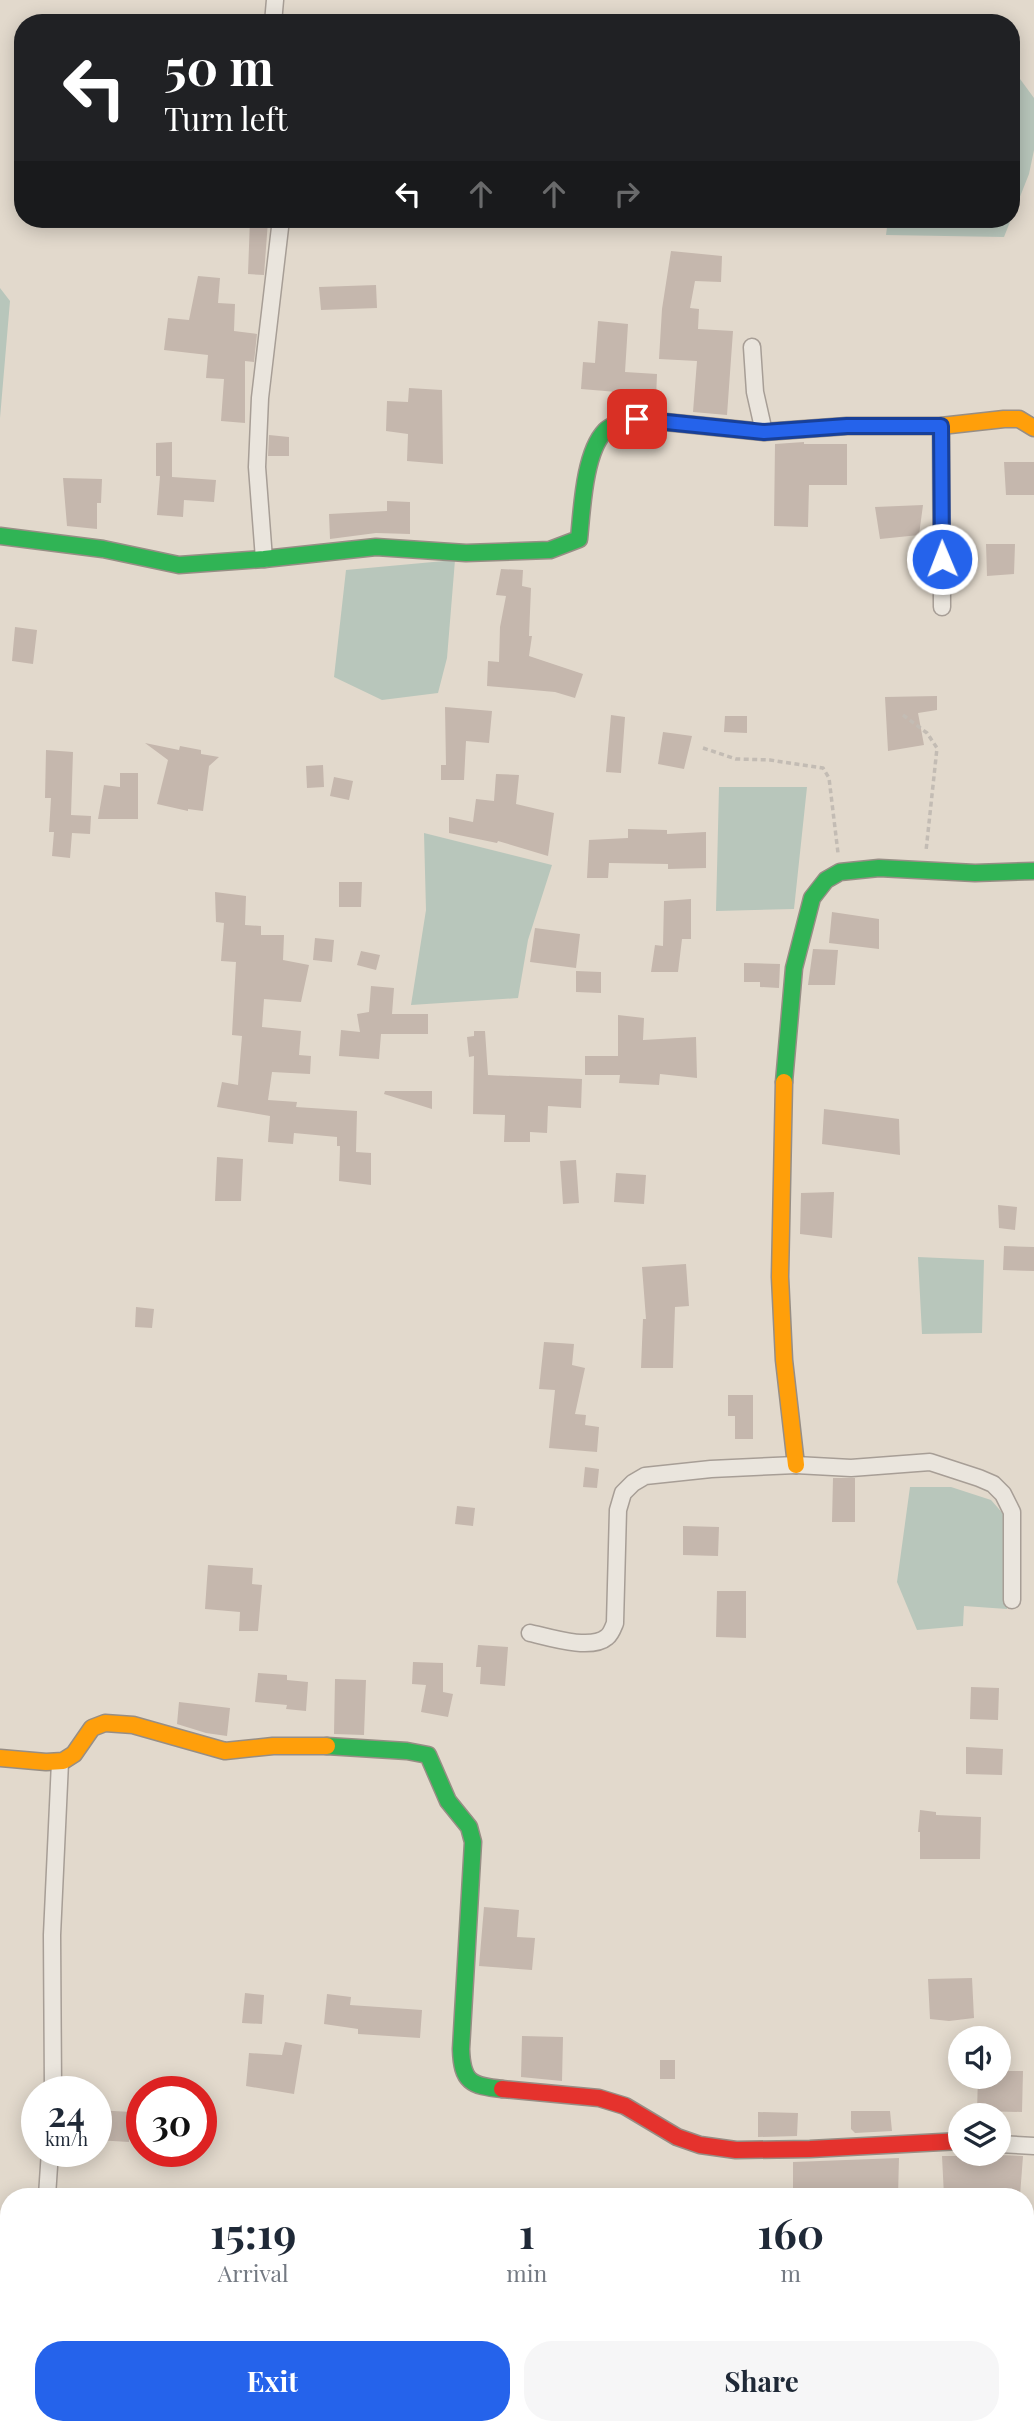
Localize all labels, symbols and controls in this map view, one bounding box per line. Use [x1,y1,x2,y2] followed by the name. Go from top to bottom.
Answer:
[164,33,274,98] text: 50 m
[49,42,140,133] icon: left
[164,96,288,139] text: Turn left
[389,175,427,213] icon: left
[462,175,500,213] icon: ahead
[535,175,573,213] icon: ahead
[608,175,646,213] icon: right
[607,389,667,449] pin
[618,400,656,438] icon: arrive
[905,522,979,596] position arrow
[948,2026,1011,2166] map controls
[948,2026,1011,2089] button: sound
[126,2076,217,2167] speed limit sign: 30
[48,2089,85,2136] text: 24
[948,2103,1011,2166] button: layers
[45,2127,88,2151] text: km/h
[210,2204,296,2260] text: 15:19
[519,2204,535,2260] text: 1
[757,2204,824,2260] text: 160
[218,2257,289,2288] text: Arrival
[506,2257,547,2288] text: min
[780,2257,801,2288] text: m
[35,2341,510,2421] button: Exit
[524,2341,999,2421] button: Share

